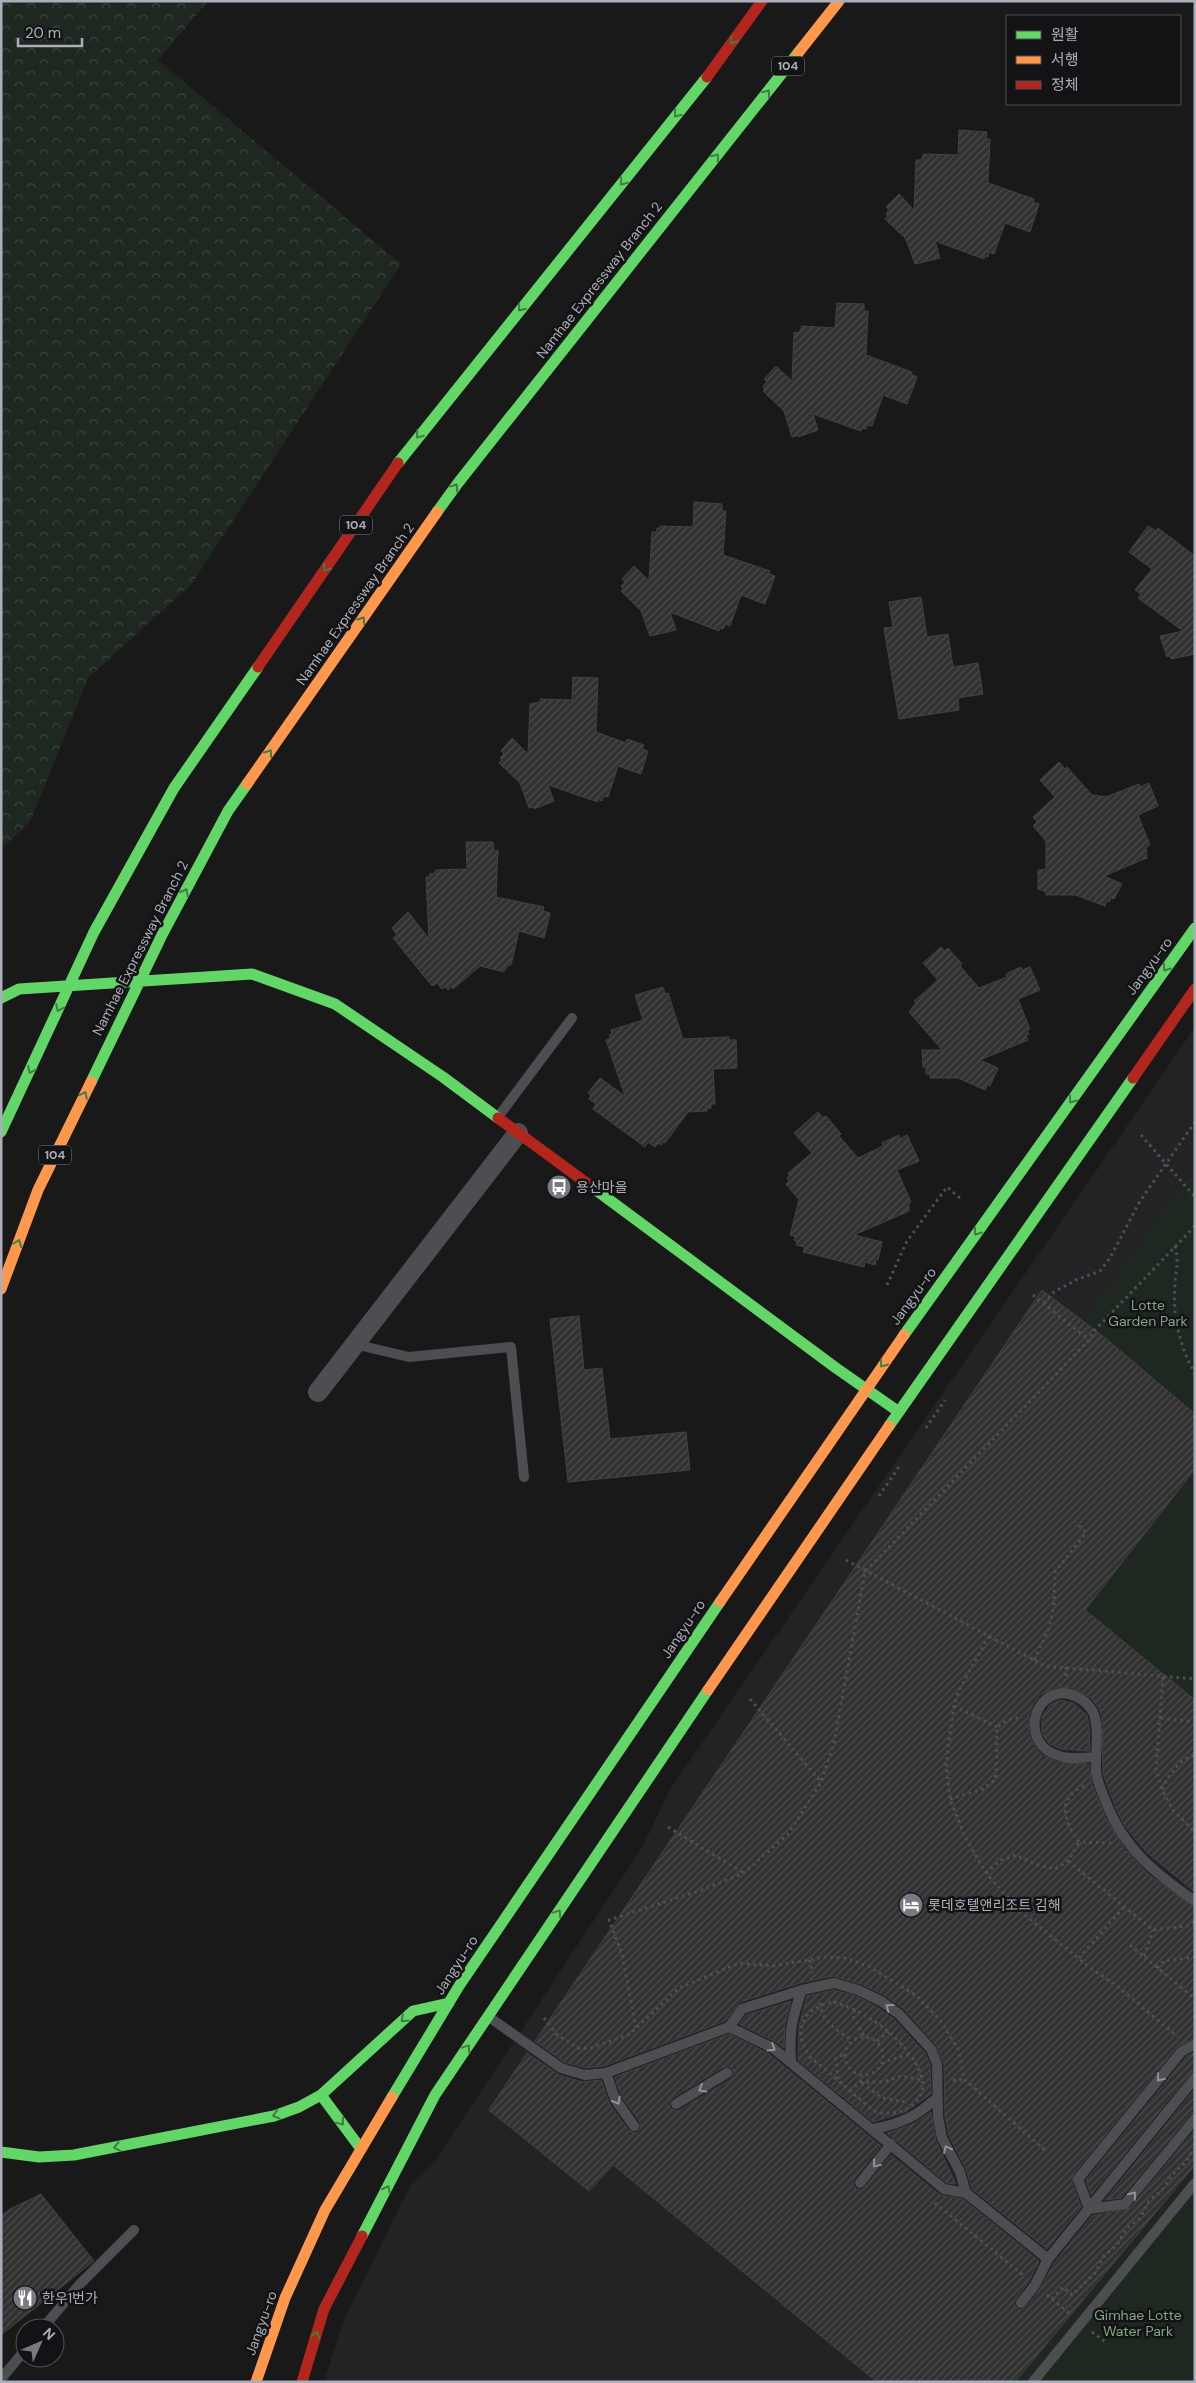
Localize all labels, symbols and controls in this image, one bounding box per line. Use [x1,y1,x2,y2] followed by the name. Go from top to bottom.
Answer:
[18,15,81,47] scale bar
[1006,15,1181,105] legend
[25,23,61,43] text: 20 m
[1051,25,1079,45] text: 원활
[730,35,739,45] one-way arrow
[1051,50,1079,70] text: 서행
[772,56,804,76] road number: 104
[1051,75,1079,95] text: 정체
[761,90,769,99] one-way arrow
[674,108,683,118] one-way arrow
[710,154,718,163] one-way arrow
[619,176,628,185] one-way arrow
[532,198,666,362] street label: Namhae Expressway Branch 2
[519,302,527,311] one-way arrow
[417,429,425,438] one-way arrow
[449,483,458,493] one-way arrow
[340,516,372,534] road number: 104
[292,519,418,689] street label: Namhae Expressway Branch 2
[323,562,332,572] one-way arrow
[356,616,365,626] one-way arrow
[263,749,272,759] one-way arrow
[88,858,192,1038] street label: Namhae Expressway Branch 2
[179,888,189,897] one-way arrow
[1122,934,1176,998] street label: Jangyu-ro
[1163,962,1172,972] one-way arrow
[55,1003,66,1012] one-way arrow
[26,1065,37,1074] one-way arrow
[78,1091,88,1100] one-way arrow
[1069,1094,1078,1104] one-way arrow
[39,1146,71,1164] road number: 104
[546,1174,572,1200] bus stop icon: 용산마을
[576,1178,628,1196] place label: 용산마을
[974,1226,983,1236] one-way arrow
[12,1240,22,1248] one-way arrow
[886,1264,940,1328] street label: Jangyu-ro
[1108,1296,1188,1330] park label: Lotte Garden Park
[880,1359,889,1368] one-way arrow
[657,1596,709,1662] street label: Jangyu-ro
[898,1892,924,1918] hotel icon: 롯데호텔앤리조트 김해
[928,1896,1061,1914] place label: 롯데호텔앤리조트 김해
[552,1910,561,1919] one-way arrow
[430,1932,482,1998] street label: Jangyu-ro
[885,2004,894,2013] one-way arrow
[401,2013,410,2022] one-way arrow
[767,2042,776,2052] one-way arrow
[461,2044,470,2054] one-way arrow
[1157,2072,1166,2081] one-way arrow
[698,2082,707,2092] one-way arrow
[611,2095,621,2104] one-way arrow
[272,2110,281,2120] one-way arrow
[335,2116,343,2125] one-way arrow
[112,2141,121,2151] one-way arrow
[943,2145,953,2154] one-way arrow
[872,2158,881,2167] one-way arrow
[381,2185,391,2194] one-way arrow
[1127,2191,1136,2200] one-way arrow
[12,2285,38,2311] restaurant icon: 한우1번가
[241,2288,281,2358] street label: Jangyu-ro
[42,2289,98,2307] place label: 한우1번가
[1094,2306,1182,2340] park label: Gimhae Lotte Water Park
[15,2318,65,2368] north arrow
[39,2324,59,2344] text: N
[311,2331,321,2340] one-way arrow

